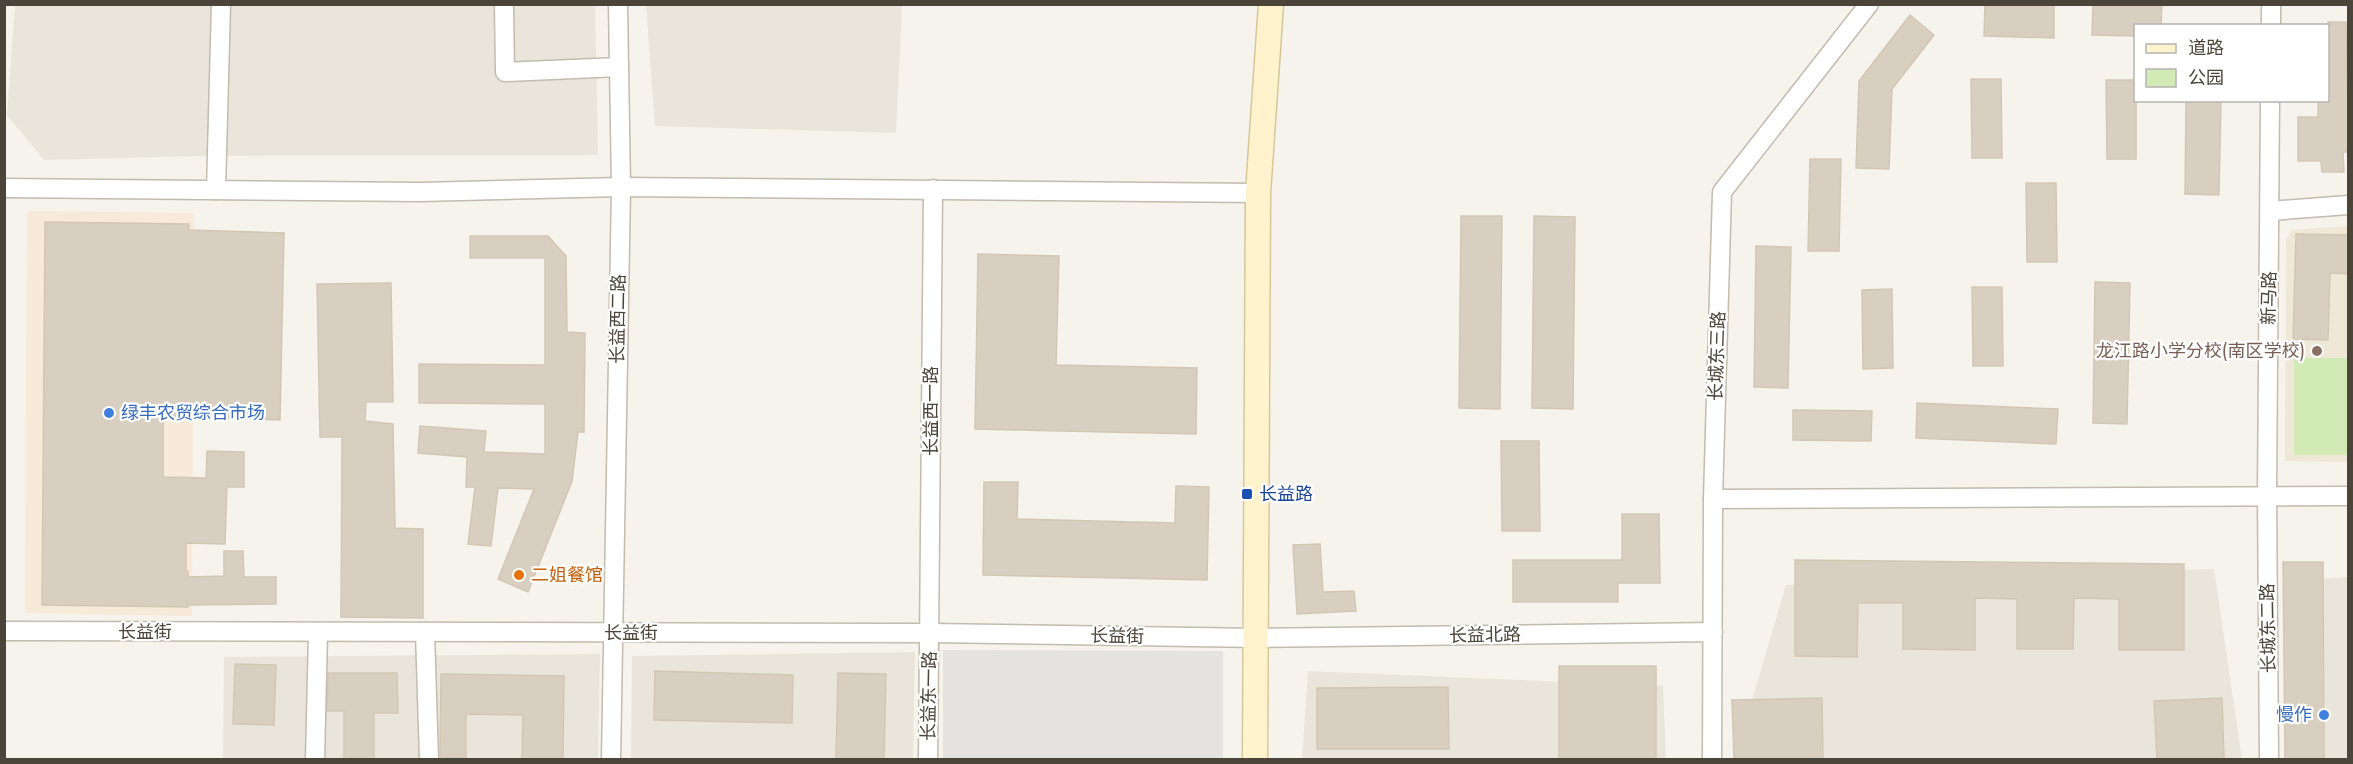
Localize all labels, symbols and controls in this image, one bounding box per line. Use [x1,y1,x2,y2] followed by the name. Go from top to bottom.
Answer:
[2134,24,2329,102] legend
[2188,35,2224,61] text: 道路
[2188,65,2224,91] text: 公园
[2256,271,2282,325] street label: 新马路
[604,274,632,364] street label: 长益西二路
[1702,311,1732,401] street label: 长城东三路
[2096,338,2305,364] place label: 龙江路小学分校(南区学校)
[2310,344,2324,358] marker: 龙江路小学分校(南区学校)
[918,366,944,456] street label: 长益西一路
[121,400,265,426] place label: 绿丰农贸综合市场
[102,406,116,420] marker: 绿丰农贸综合市场
[1259,481,1313,507] place label: 长益路
[1240,487,1254,501] marker: 长益路
[531,562,603,588] place label: 二姐餐馆
[512,568,526,582] marker: 二姐餐馆
[2254,583,2282,673] street label: 长城东二路
[118,619,172,645] street label: 长益街
[604,620,658,646] street label: 长益街
[1449,621,1521,649] street label: 长益北路
[1090,623,1144,649] street label: 长益街
[915,651,943,741] street label: 长益东一路
[2276,702,2312,728] place label: 慢作
[2317,708,2331,722] marker: 慢作

